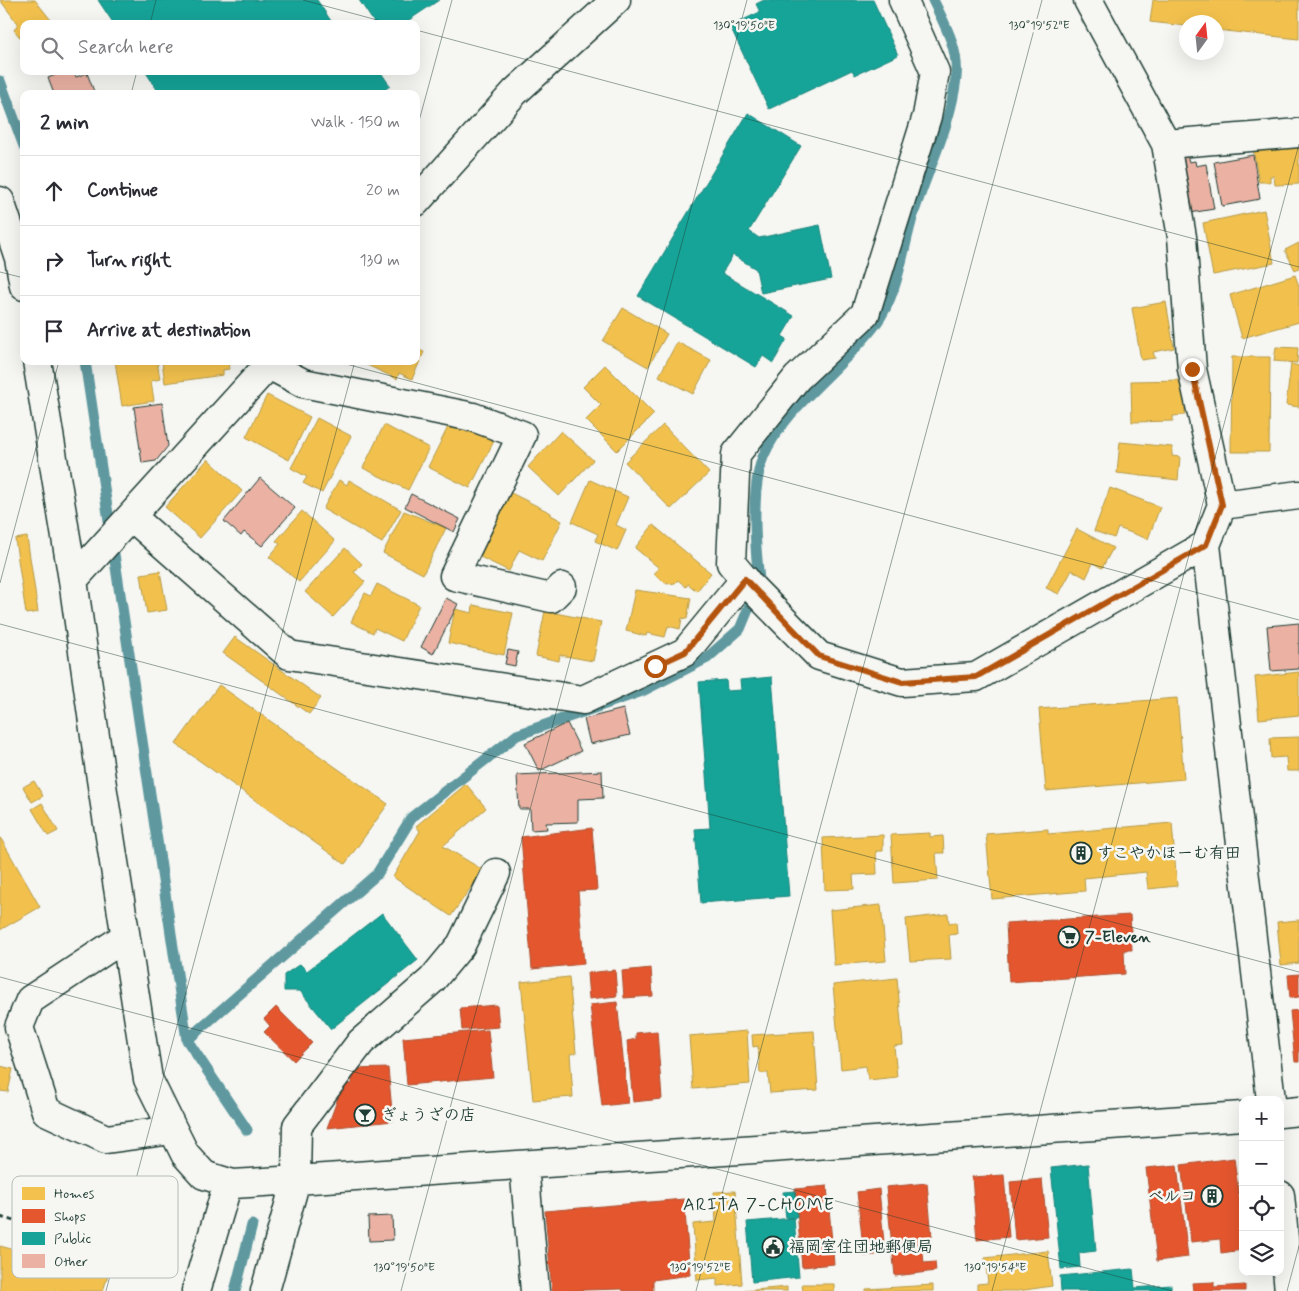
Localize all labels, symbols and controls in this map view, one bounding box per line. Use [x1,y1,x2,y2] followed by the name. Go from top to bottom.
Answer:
[1179,15,1224,60] north arrow
[713,18,775,34] text: 130°19'50"E
[1008,18,1070,34] text: 130°19'52"E
[20,20,420,75] search box
[38,34,66,62] icon: search
[78,35,174,60] text: Search here
[40,109,89,137] text: 2 min
[311,112,400,133] text: Walk · 150 m
[40,177,68,205] icon: ahead
[87,178,158,203] text: Continue
[366,180,400,201] text: 20 m
[40,247,68,275] icon: right
[87,248,171,273] text: Turn right
[359,250,400,271] text: 130 m
[40,317,68,345] icon: arrive
[87,318,251,343] text: Arrive at destination
[1181,358,1204,381] route end
[644,655,667,678] route start
[1069,841,1093,865] building icon: すこやかほーむ有田
[1097,843,1241,864] place label: すこやかほーむ有田
[1057,925,1081,949] supermarket icon: 7-Eleven
[1085,927,1151,948] place label: 7-Eleven
[1239,1096,1284,1276] map controls
[1239,1096,1284,1141] button: +
[353,1103,377,1127] bar icon: ぎょうざの店
[381,1105,476,1126] place label: ぎょうざの店
[1239,1141,1284,1186] button: −
[12,1176,178,1278] legend
[1200,1184,1224,1208] building icon: ベルコ
[54,1185,95,1203] text: Homes
[1148,1186,1196,1207] place label: ベルコ
[1239,1186,1284,1231] button: locate
[683,1193,835,1217] district label: ARITA 7-CHOME
[54,1208,86,1226] text: Shops
[54,1230,91,1248] text: Public
[1239,1231,1284,1276] button: layers
[761,1235,785,1259] public building icon: 福岡室住団地郵便局
[789,1237,933,1258] place label: 福岡室住団地郵便局
[54,1253,88,1271] text: Other
[373,1260,435,1276] text: 130°19'50"E
[669,1260,731,1276] text: 130°19'52"E
[964,1260,1026,1276] text: 130°19'54"E

